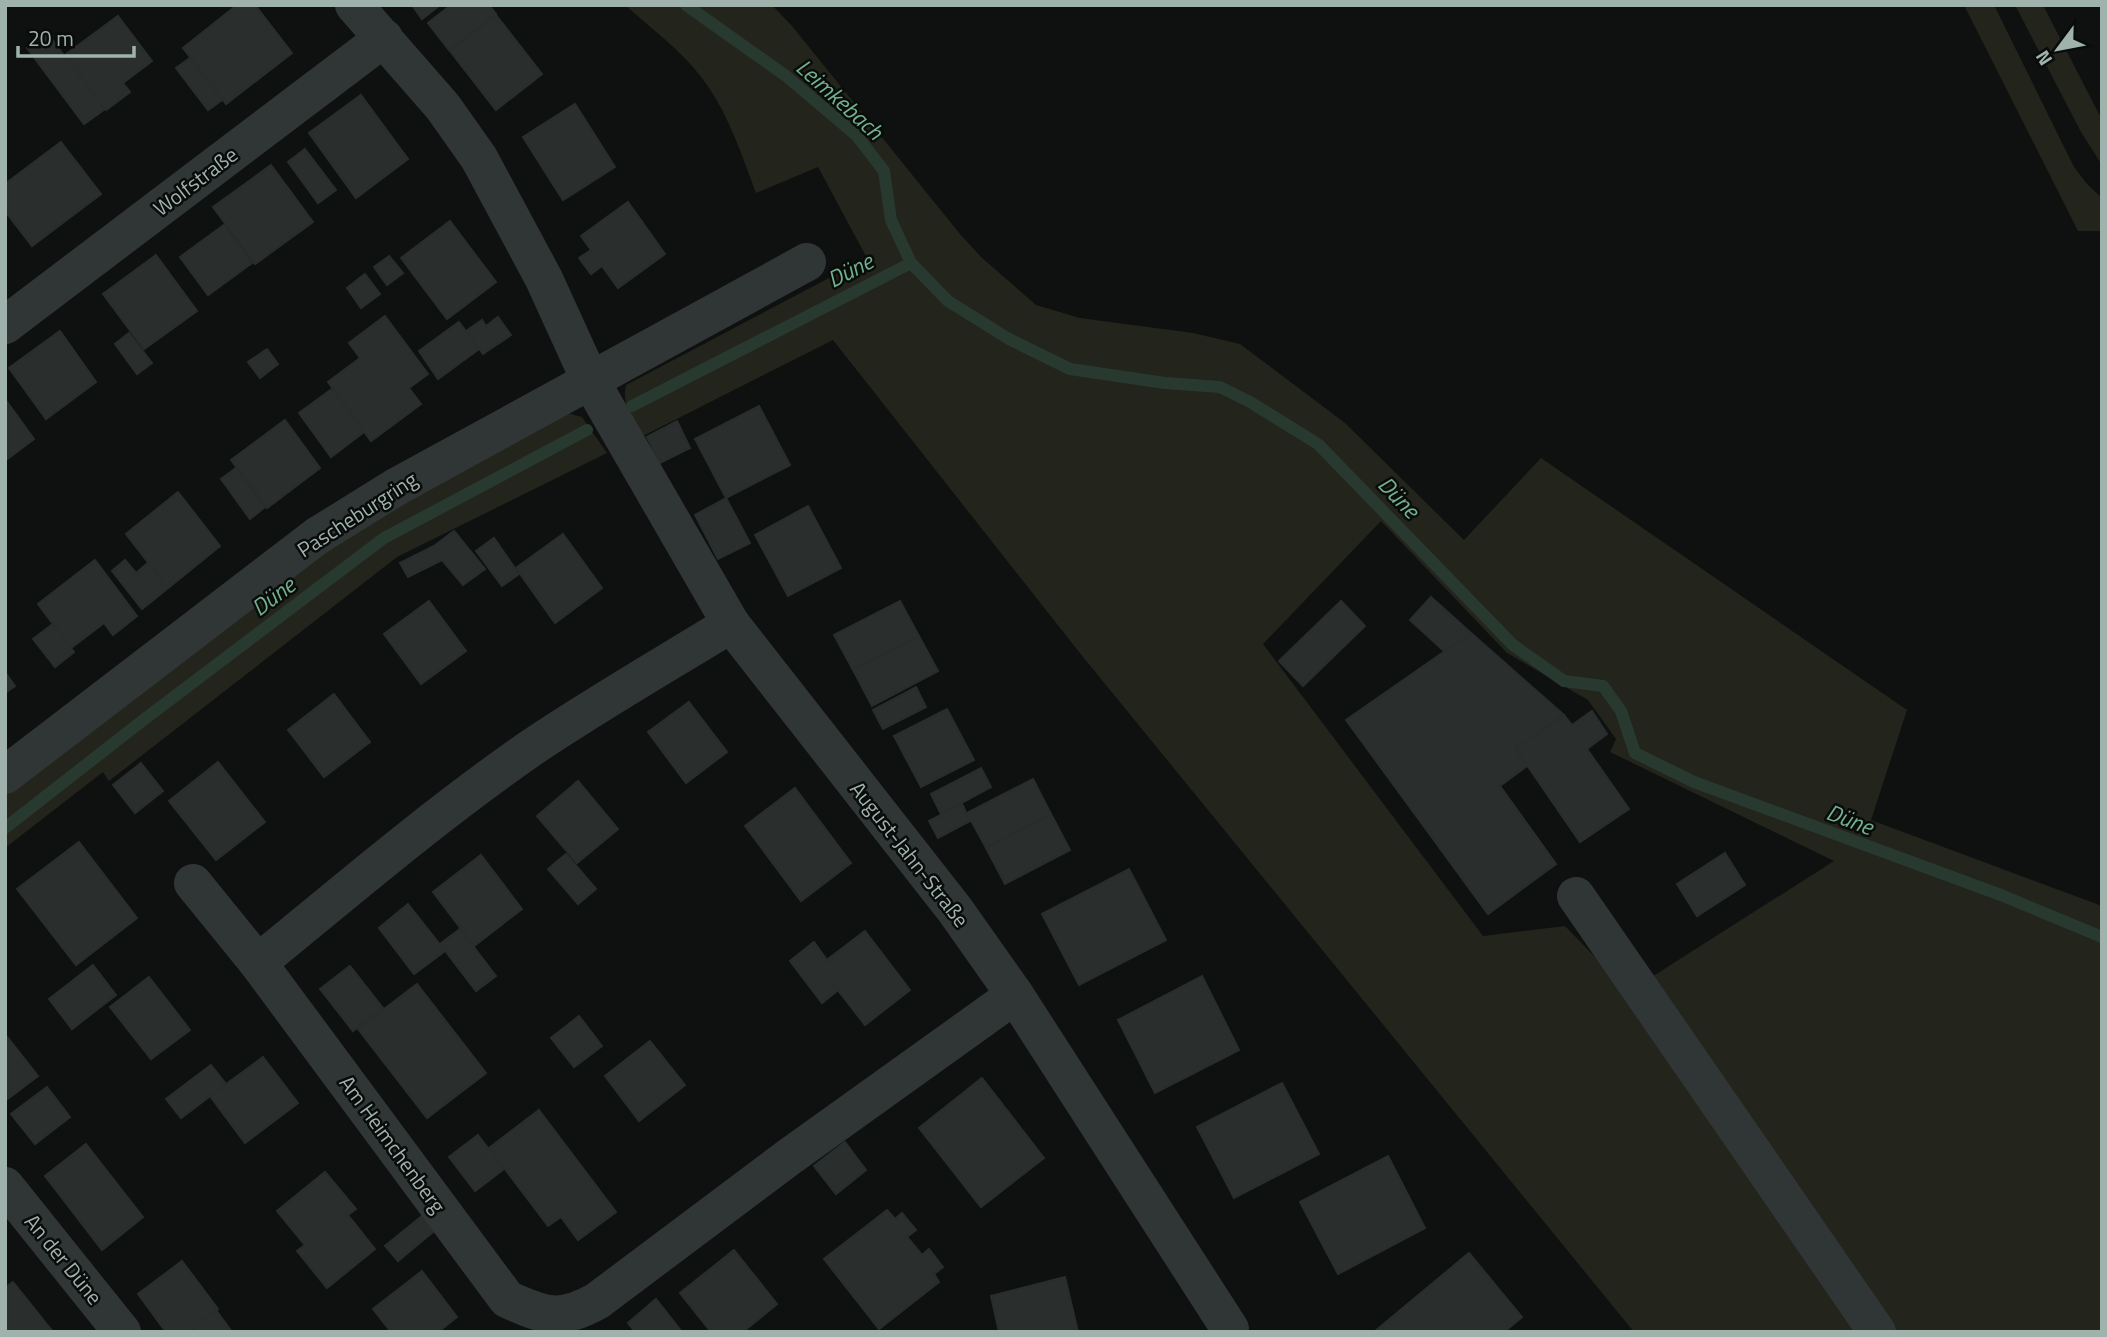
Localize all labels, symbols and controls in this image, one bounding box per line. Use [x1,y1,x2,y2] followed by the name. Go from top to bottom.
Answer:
[18,14,133,58] scale bar
[2023,14,2093,84] north arrow
[28,22,74,54] text: 20 m
[2027,45,2059,72] text: N
[788,50,892,148] water label: Leimkebach
[146,139,244,223] street label: Wolfstraße
[821,243,880,296] water label: Düne
[291,463,424,565] street label: Pascheburgring
[1370,468,1429,527] water label: Düne
[244,567,304,624] water label: Düne
[843,774,977,934] street label: August-Jahn-Straße
[1822,794,1880,844] water label: Düne
[332,1068,454,1220] street label: Am Heimchenberg
[17,1207,111,1311] street label: An der Düne

